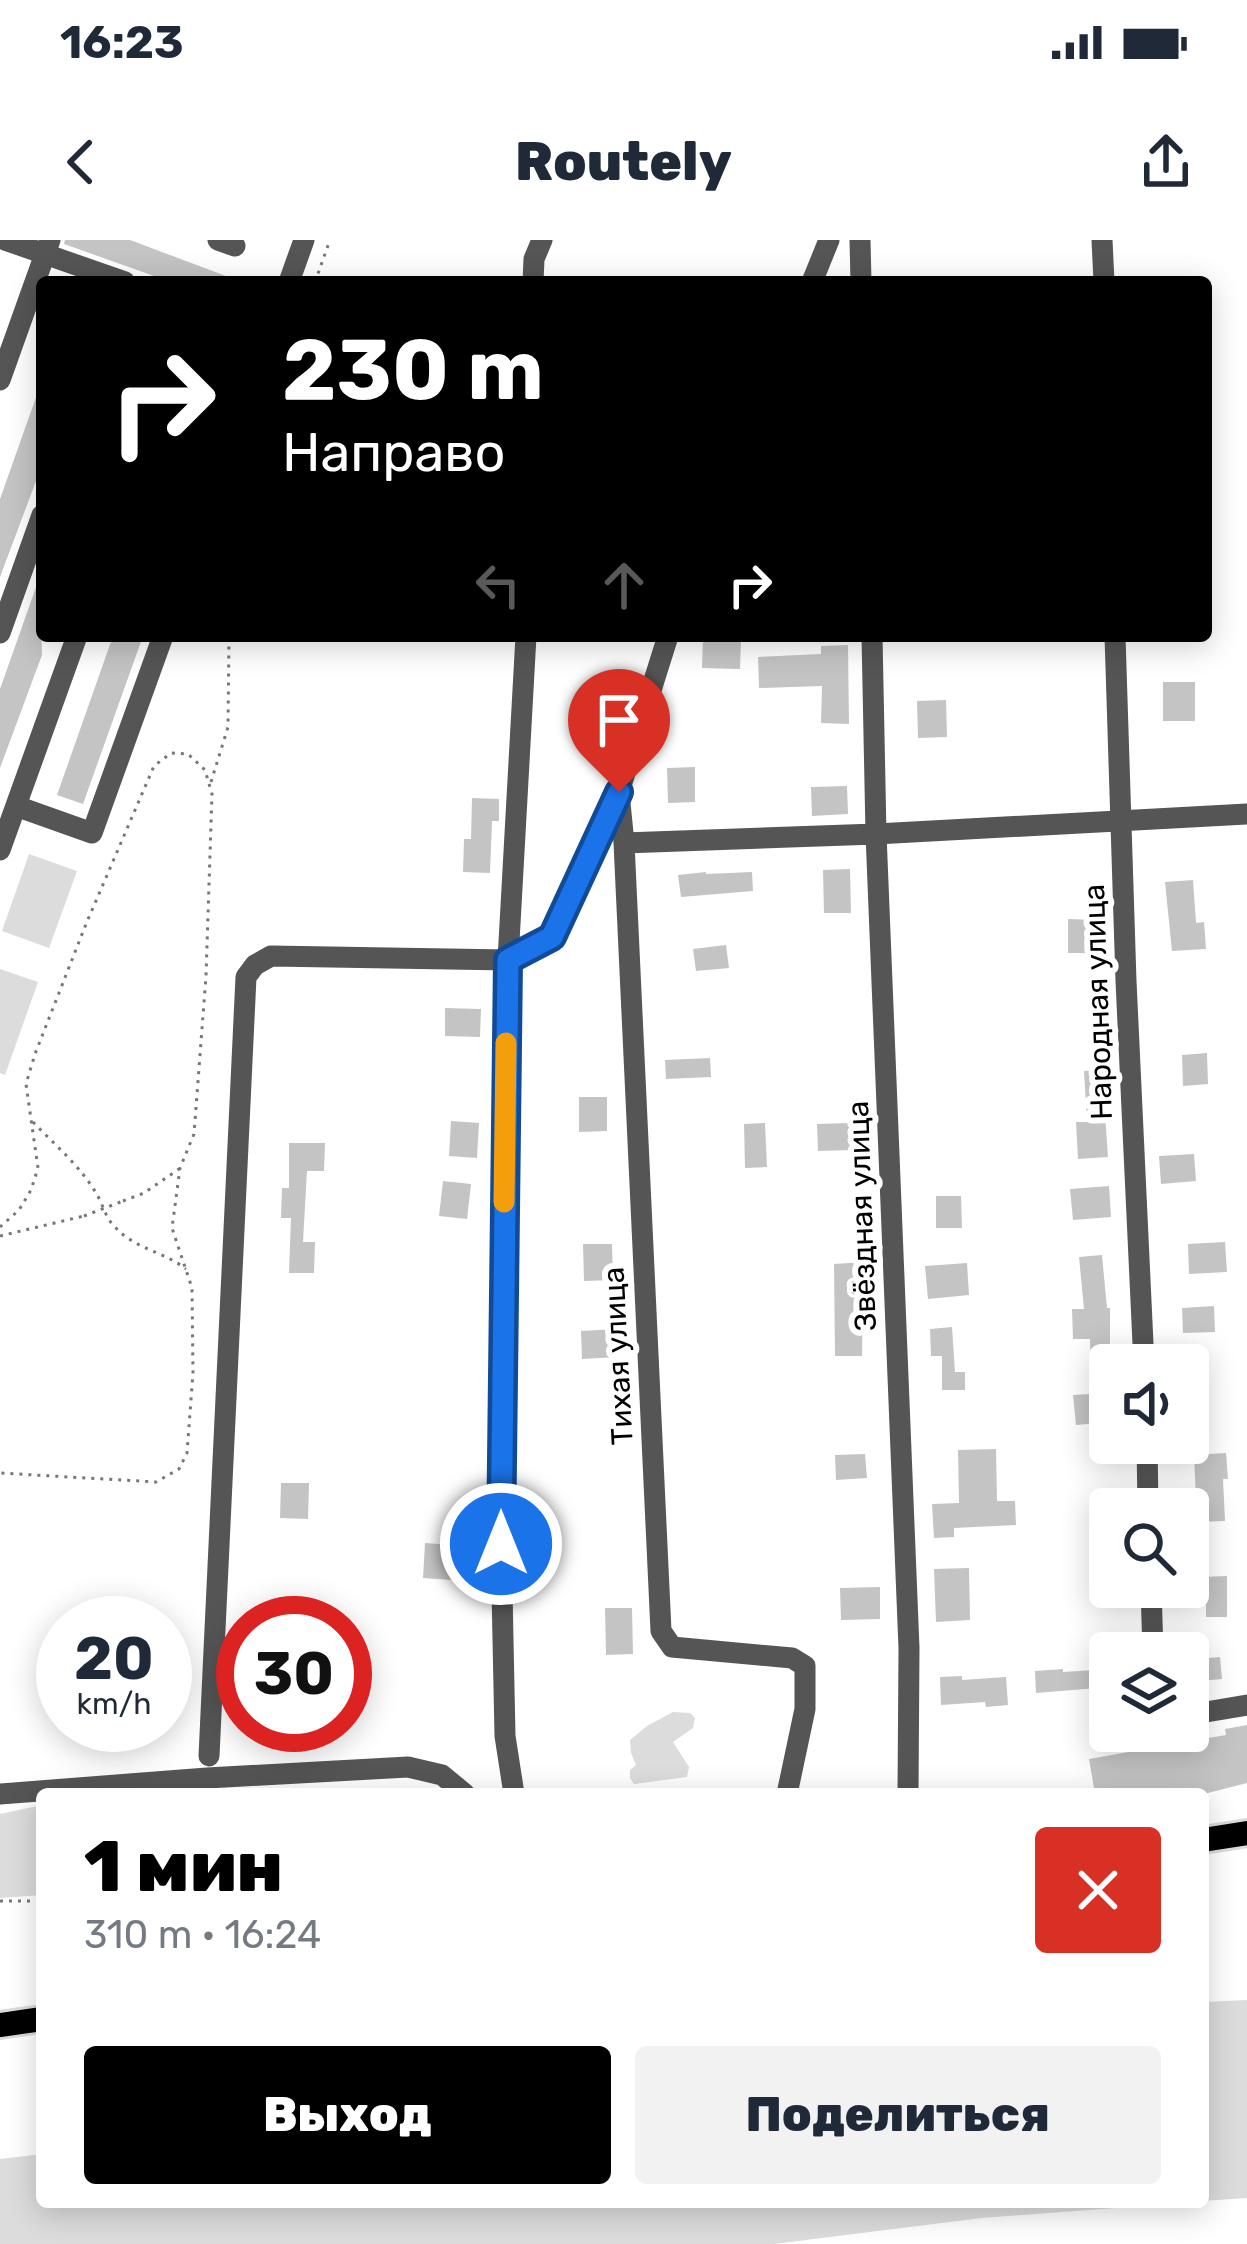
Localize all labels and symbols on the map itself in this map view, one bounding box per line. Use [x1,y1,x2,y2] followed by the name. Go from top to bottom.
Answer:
[568,669,670,792] pin
[1076,883,1120,1121] street label: Народная улица
[840,1100,884,1332] street label: Звёздная улица
[595,1266,641,1446] street label: Тихая улица
[438,1481,564,1607] position arrow
[216,1596,372,1752] speed limit sign: 30

